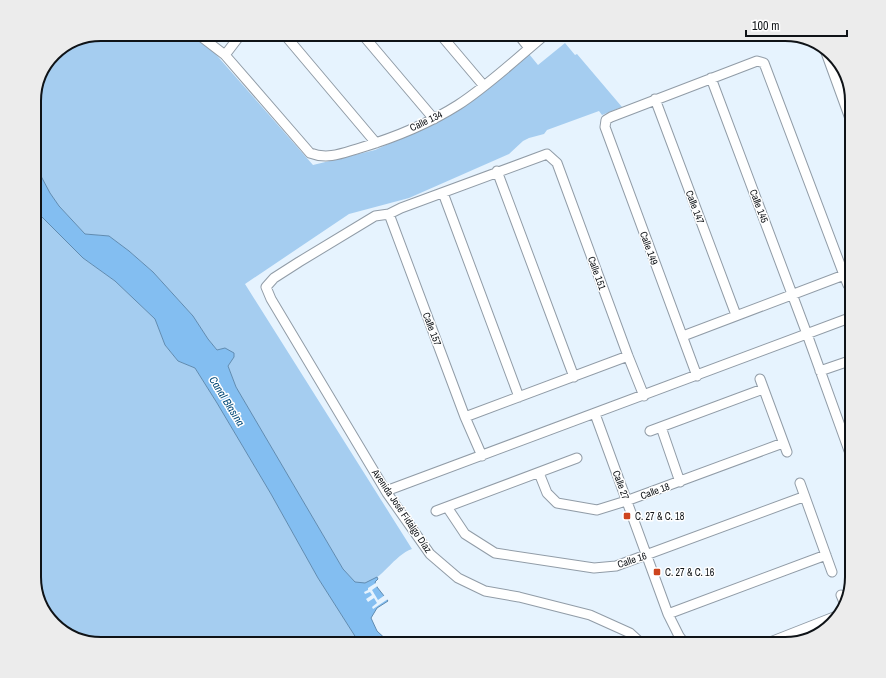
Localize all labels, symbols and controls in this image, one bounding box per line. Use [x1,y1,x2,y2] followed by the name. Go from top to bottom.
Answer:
[746,12,847,38] scale bar
[752,18,779,34] text: 100 m
[408,108,445,134] street label: Calle 134
[747,188,771,225] street label: Calle 145
[683,189,707,226] street label: Calle 147
[637,230,661,267] street label: Calle 149
[585,255,609,292] street label: Calle 151
[420,311,444,348] street label: Calle 157
[206,373,248,429] water label: Canal Blasina
[369,466,435,555] street label: Avenida José Fidalgo Díaz
[610,469,632,502] street label: Calle 27
[639,480,672,502] street label: Calle 18
[635,510,685,523] place label: C. 27 & C. 18
[622,511,632,521] marker: C. 27 & C. 18
[616,549,649,571] street label: Calle 16
[665,566,715,579] place label: C. 27 & C. 16
[652,567,662,577] marker: C. 27 & C. 16

